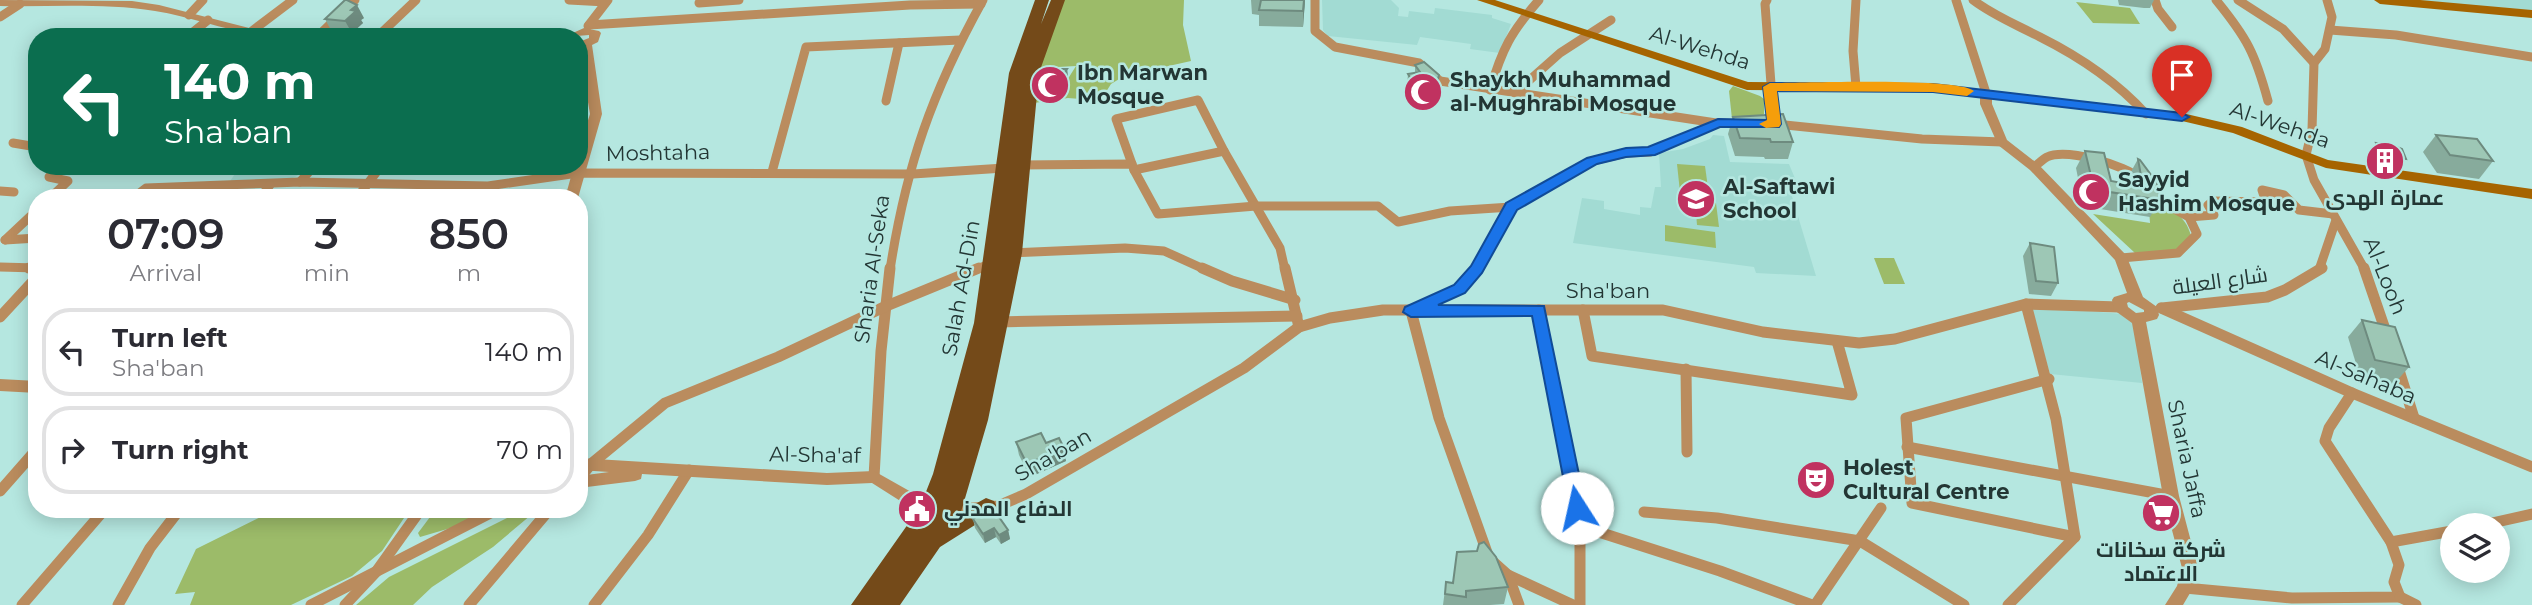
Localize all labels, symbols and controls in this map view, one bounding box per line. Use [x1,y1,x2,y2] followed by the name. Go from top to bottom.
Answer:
[1647,20,1754,75] street label: Al-Wehda
[2152,45,2212,117] pin
[164,52,316,111] text: 140 m
[49,56,140,147] icon: left
[2163,56,2201,94] icon: arrive
[1077,60,1208,109] place label: Ibn Marwan Mosque
[1029,64,1071,106] mosque icon: Ibn Marwan Mosque
[1450,67,1676,116] place label: Shaykh Muhammad al-Mughrabi Mosque
[1402,71,1444,113] mosque icon: Shaykh Muhammad al-Mughrabi Mosque
[2227,96,2333,153] street label: Al-Wehda
[164,112,293,151] text: Sha'ban
[605,139,711,166] street label: Moshtaha
[2364,140,2406,182] building icon: عمارة الهدى
[2118,167,2295,216] place label: Sayyid Hashim Mosque
[2070,171,2112,213] mosque icon: Sayyid Hashim Mosque
[1722,174,1835,223] place label: Al-Saftawi School
[1675,178,1717,220] school or university icon: Al-Saftawi School
[2326,185,2444,211] place label: عمارة الهدى
[849,193,894,345] street label: Sharia Al-Seka
[107,208,225,260] text: 07:09
[314,208,339,260] text: 3
[429,208,509,260] text: 850
[936,218,985,358] street label: Salah Ad-Din
[2359,233,2412,318] street label: Al-Looh
[130,259,202,287] text: Arrival
[304,259,350,287] text: min
[457,259,481,287] text: m
[2171,261,2269,302] street label: شارع العيلة
[1566,278,1650,303] street label: Sha'ban
[112,322,228,354] text: Turn left
[53,333,91,371] icon: left
[485,336,563,368] text: 140 m
[2312,344,2420,409] street label: Al-Sahaba
[112,354,205,382] text: Sha'ban
[2163,397,2212,521] street label: Sharia Jaffa
[1010,423,1096,487] street label: Sha'ban
[53,431,91,469] icon: right
[112,434,248,466] text: Turn right
[497,434,563,466] text: 70 m
[769,441,862,468] street label: Al-Sha'af
[1843,455,2010,504] place label: Holest Cultural Centre
[1795,459,1837,501] theatre icon: Holest Cultural Centre
[1540,471,1614,545] position arrow
[896,488,938,530] public building icon: الدفاع المدني
[2140,492,2182,534] supermarket icon: شركة سخانات الاعتماد
[944,496,1073,526] place label: الدفاع المدني
[2440,513,2510,583] map controls
[2440,513,2510,583] button: layers
[2096,537,2226,586] place label: شركة سخانات الاعتماد

